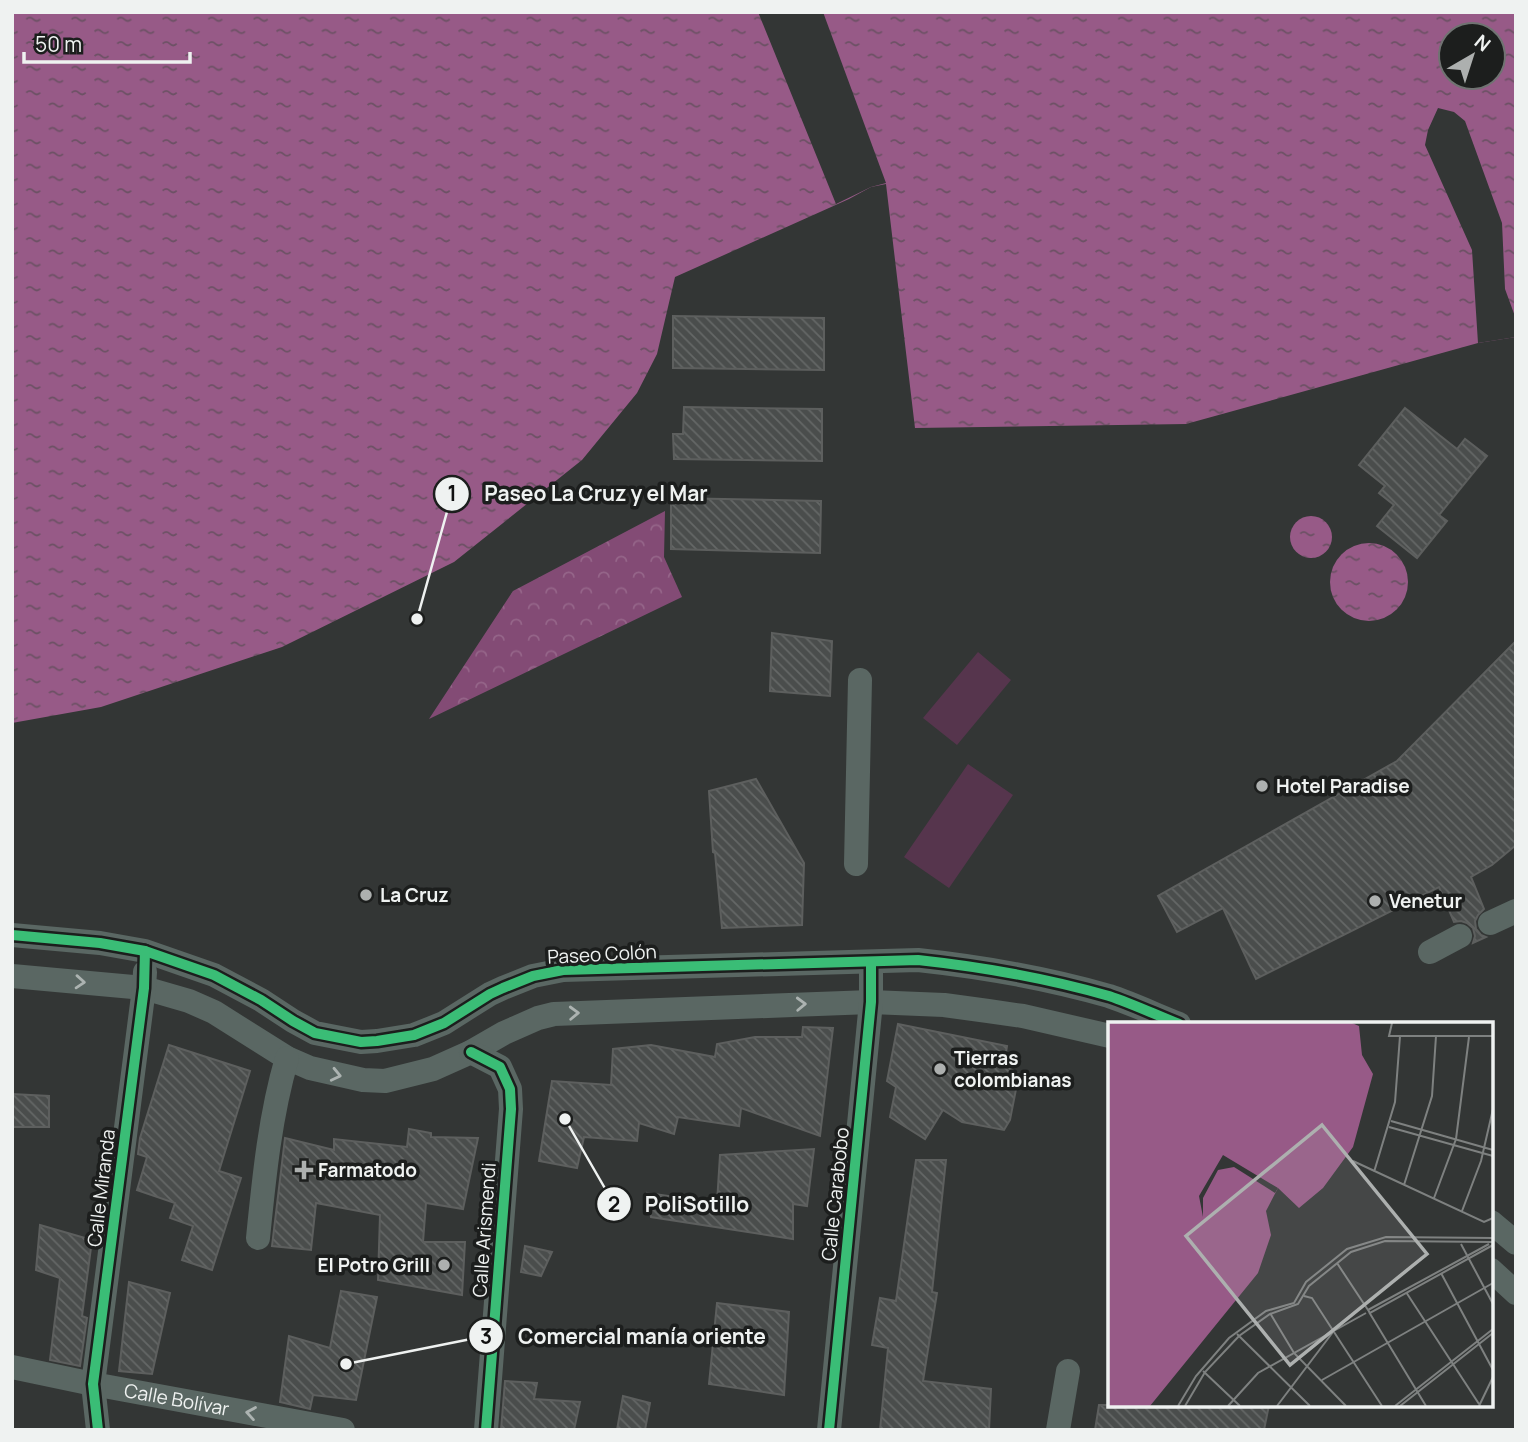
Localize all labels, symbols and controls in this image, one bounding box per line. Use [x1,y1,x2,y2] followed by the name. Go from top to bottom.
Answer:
[24,21,191,65] scale bar
[1437,21,1507,91] north arrow
[1469,28,1496,57] text: N
[35,30,82,58] text: 50 m
[435,473,721,515] callout: Paseo La Cruz y el Mar
[447,479,457,507] text: 1
[484,479,708,507] text: Paseo La Cruz y el Mar
[1276,773,1410,799] place label: Hotel Paradise
[1254,778,1270,794] marker: Hotel Paradise
[380,882,449,908] place label: La Cruz
[358,887,374,903] marker: La Cruz
[1389,888,1462,914] place label: Venetur
[1367,893,1383,909] marker: Venetur
[547,938,657,970] street label: Paseo Colón
[75,974,86,989] one-way arrow
[796,997,807,1012] one-way arrow
[568,1006,579,1021] one-way arrow
[1108,1022,1493,1407] inset map
[954,1045,1072,1093] place label: Tierras colombianas
[932,1061,948,1077] marker: Tierras colombianas
[330,1067,342,1081] one-way arrow
[815,1126,855,1262] street label: Calle Carabobo
[81,1128,121,1248] street label: Calle Miranda
[318,1157,417,1183] place label: Farmatodo
[296,1162,312,1178] marker: Farmatodo
[466,1162,502,1298] street label: Calle Arismendi
[596,1183,764,1225] callout: PoliSotillo
[608,1190,620,1218] text: 2
[645,1190,749,1218] text: PoliSotillo
[317,1252,430,1278] place label: El Potro Grill
[436,1257,452,1273] marker: El Potro Grill
[469,1315,780,1357] callout: Comercial manía oriente
[480,1322,492,1350] text: 3
[518,1322,766,1350] text: Comercial manía oriente
[122,1377,232,1422] street label: Calle Bolívar
[245,1406,257,1421] one-way arrow

